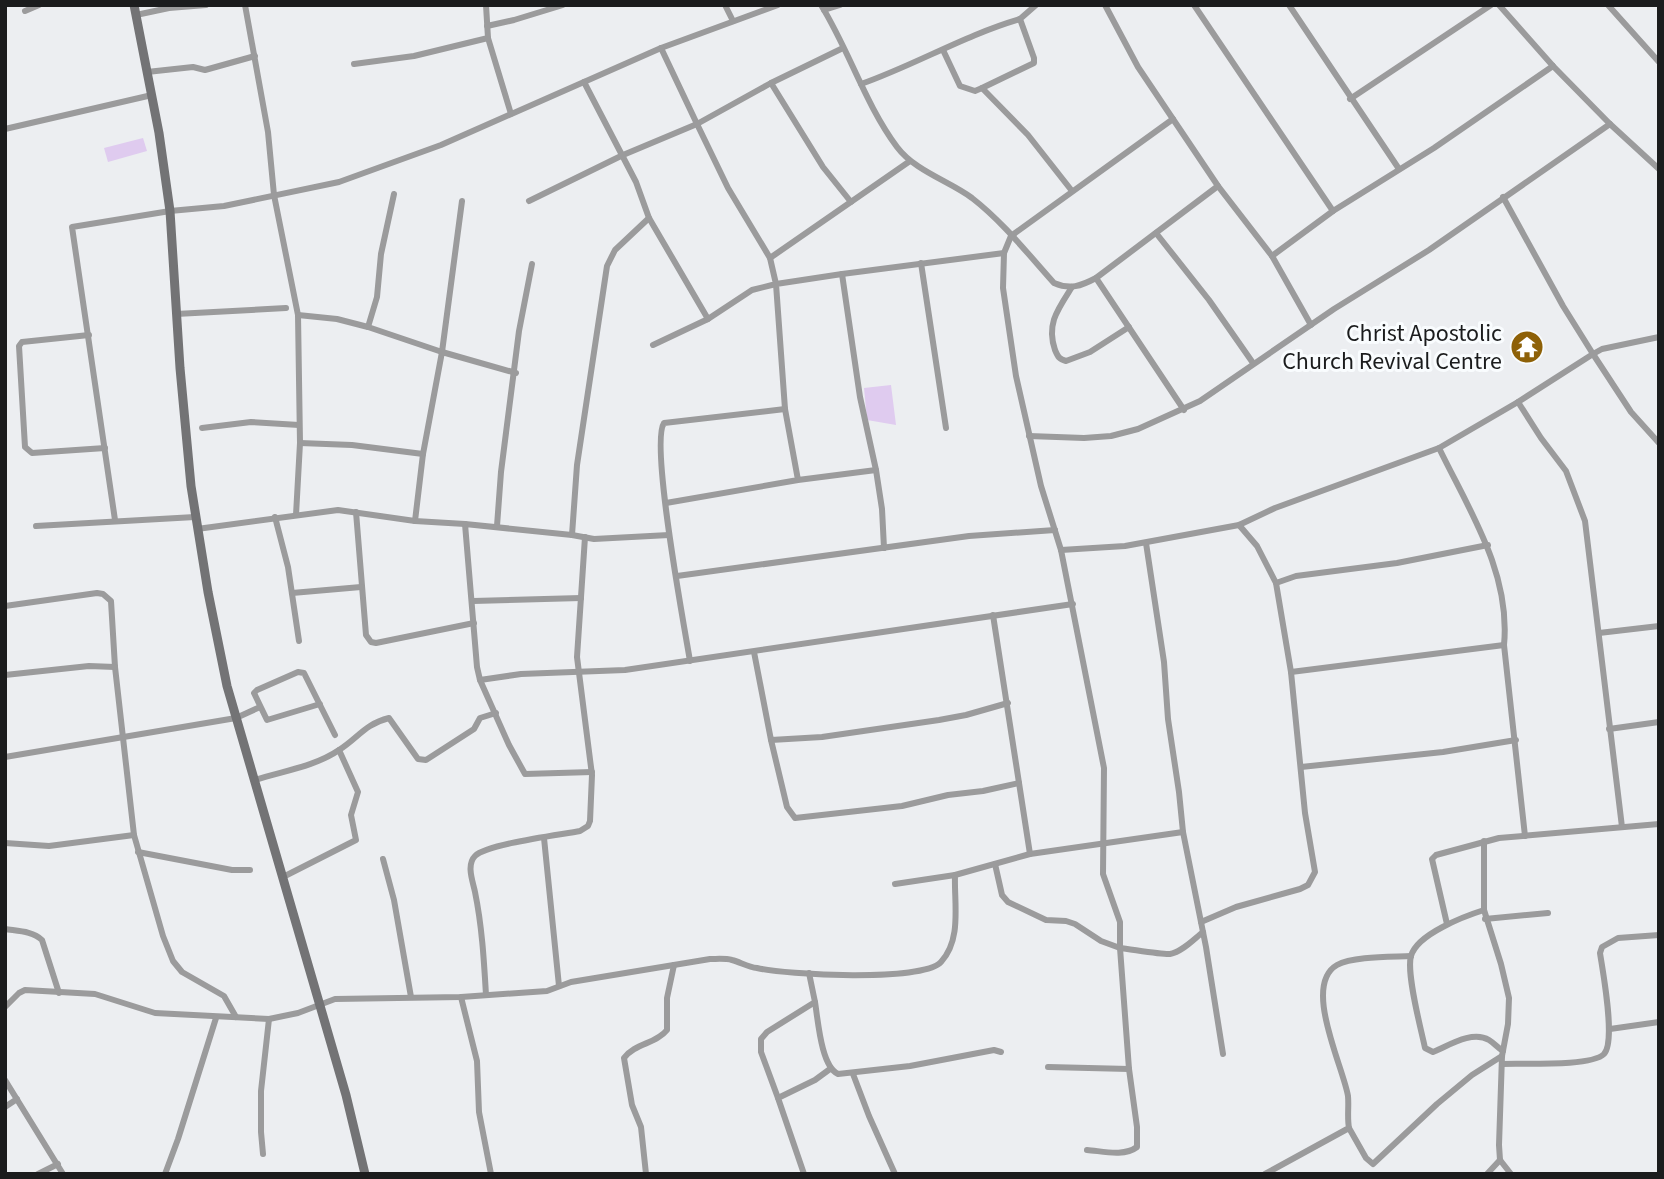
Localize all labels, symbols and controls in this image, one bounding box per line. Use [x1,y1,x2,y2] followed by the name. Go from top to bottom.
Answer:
[1282,316,1502,379] place label: Christ Apostolic Church Revival Centre
[1508,328,1546,366] temple icon: Christ Apostolic Church Revival Centre

